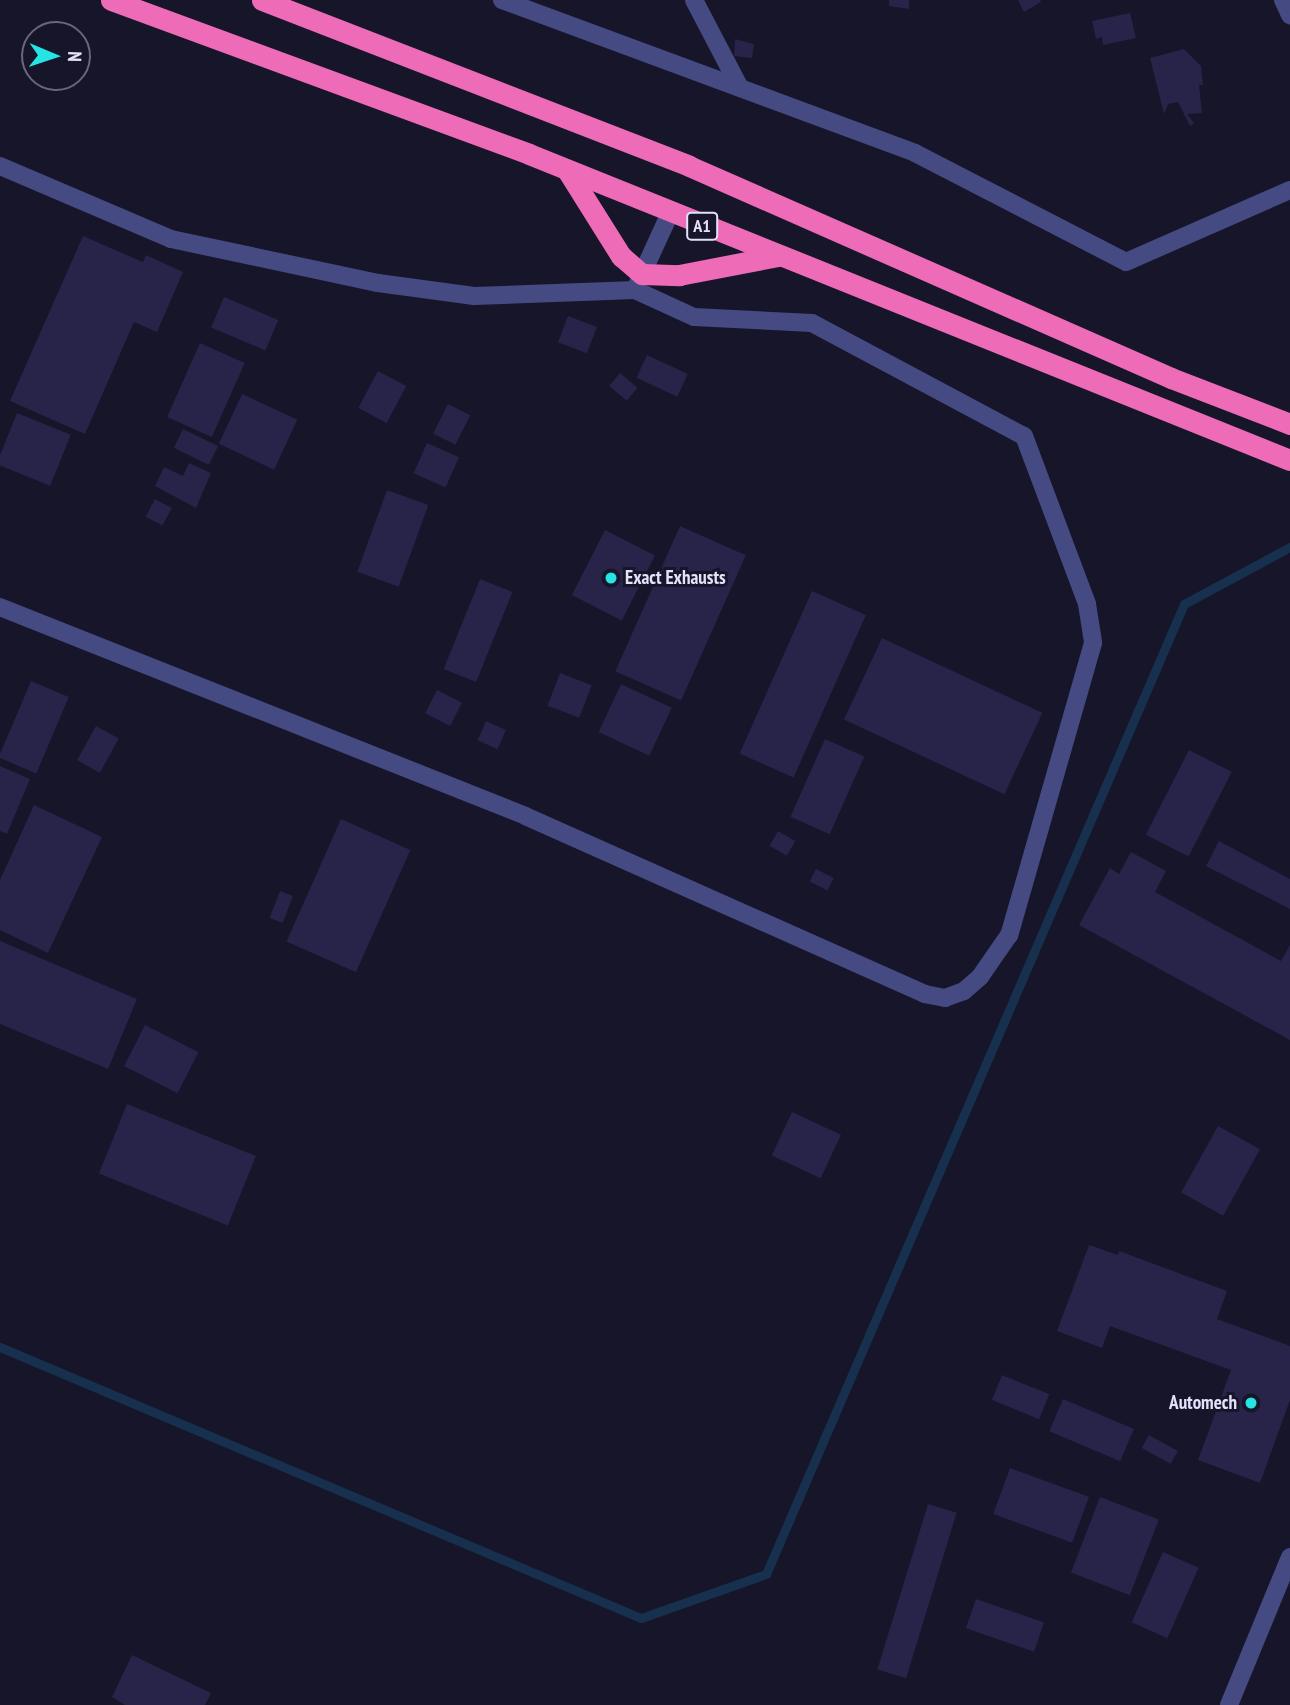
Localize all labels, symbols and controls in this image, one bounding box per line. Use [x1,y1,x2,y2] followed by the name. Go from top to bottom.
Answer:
[21,21,91,91] north arrow
[63,51,87,62] text: N
[684,211,720,240] road number: A1
[625,567,726,589] place label: Exact Exhausts
[603,570,619,586] marker: Exact Exhausts
[1169,1392,1237,1414] place label: Automech
[1243,1395,1259,1411] marker: Automech

